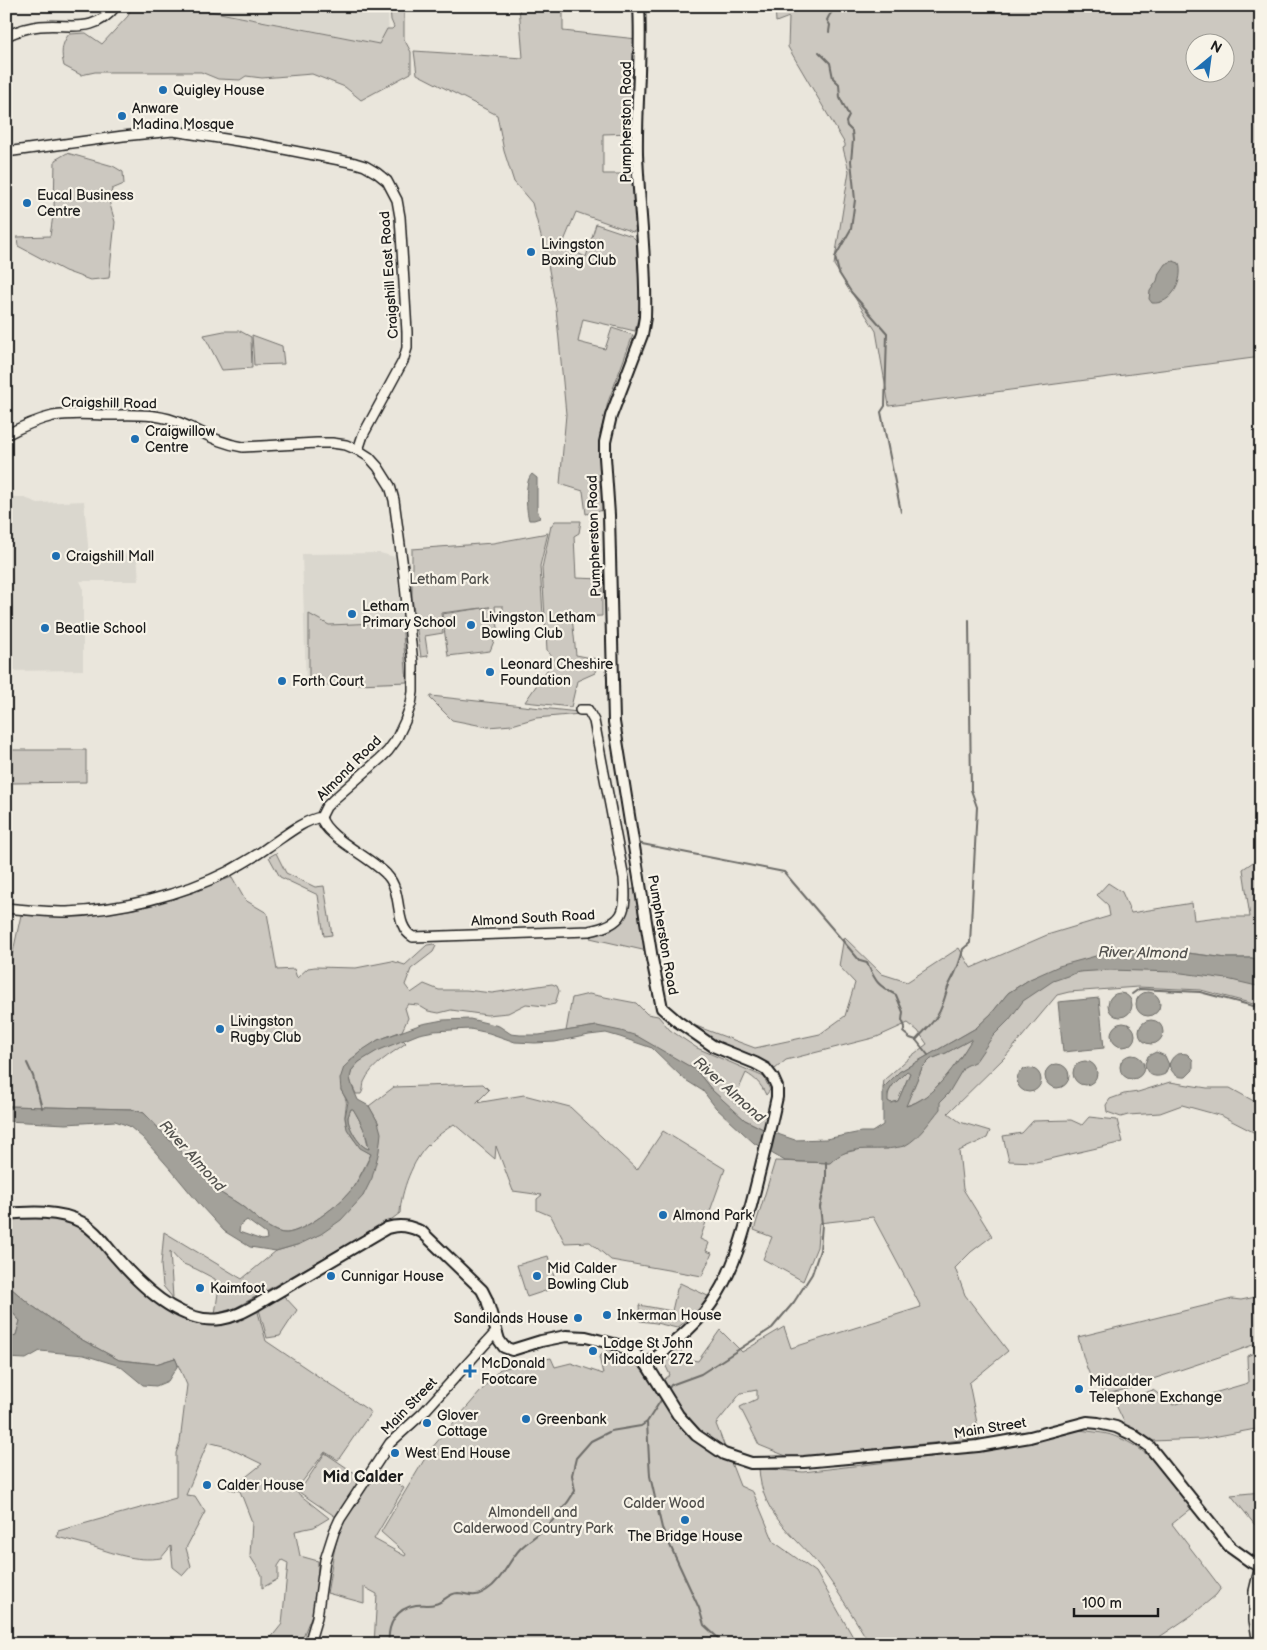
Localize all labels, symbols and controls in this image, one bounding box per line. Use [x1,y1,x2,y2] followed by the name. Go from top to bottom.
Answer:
[1184,32,1234,82] north arrow
[1207,37,1225,57] text: N
[618,61,635,183] street label: Pumpherston Road
[173,82,265,99] place label: Quigley House
[157,84,169,96] marker: Quigley House
[132,100,234,133] place label: Anware Madina Mosque
[116,110,128,122] marker: Anware Madina Mosque
[37,187,134,220] place label: Eucal Business Centre
[21,197,33,209] marker: Eucal Business Centre
[376,211,402,339] street label: Craigshill East Road
[541,236,617,269] place label: Livingston Boxing Club
[525,246,537,258] marker: Livingston Boxing Club
[61,394,157,412] street label: Craigshill Road
[145,423,216,456] place label: Craigwillow Centre
[129,433,141,445] marker: Craigwillow Centre
[583,475,605,597] street label: Pumpherston Road
[66,548,154,565] place label: Craigshill Mall
[50,550,62,562] marker: Craigshill Mall
[409,571,489,588] park label: Letham Park
[362,598,456,631] place label: Letham Primary School
[346,608,358,620] marker: Letham Primary School
[481,609,596,642] place label: Livingston Letham Bowling Club
[465,619,477,631] marker: Livingston Letham Bowling Club
[55,620,146,637] place label: Beatlie School
[39,622,51,634] marker: Beatlie School
[500,656,613,689] place label: Leonard Cheshire Foundation
[484,666,496,678] marker: Leonard Cheshire Foundation
[292,673,365,690] place label: Forth Court
[276,675,288,687] marker: Forth Court
[313,732,385,804] street label: Almond Road
[644,874,682,996] street label: Pumpherston Road
[470,906,596,930] street label: Almond South Road
[1098,943,1188,963] water label: River Almond
[230,1013,302,1046] place label: Livingston Rugby Club
[214,1023,226,1035] marker: Livingston Rugby Club
[689,1053,769,1127] water label: River Almond
[155,1116,229,1196] water label: River Almond
[673,1207,752,1224] place label: Almond Park
[657,1209,669,1221] marker: Almond Park
[547,1260,629,1293] place label: Mid Calder Bowling Club
[341,1268,444,1285] place label: Cunnigar House
[325,1270,337,1282] marker: Cunnigar House
[531,1270,543,1282] marker: Mid Calder Bowling Club
[210,1280,266,1297] place label: Kaimfoot
[194,1282,206,1294] marker: Kaimfoot
[617,1307,721,1324] place label: Inkerman House
[601,1309,613,1321] marker: Inkerman House
[454,1310,568,1327] place label: Sandilands House
[572,1312,584,1324] marker: Sandilands House
[603,1335,694,1368] place label: Lodge St John Midcalder 272
[587,1345,599,1357] marker: Lodge St John Midcalder 272
[481,1355,545,1388] place label: McDonald Footcare
[463,1364,477,1378] marker: McDonald Footcare
[377,1373,441,1438] street label: Main Street
[1089,1373,1222,1406] place label: Midcalder Telephone Exchange
[1073,1383,1085,1395] marker: Midcalder Telephone Exchange
[437,1407,487,1440] place label: Glover Cottage
[536,1411,607,1428] place label: Greenbank
[520,1413,532,1425] marker: Greenbank
[953,1414,1028,1442] street label: Main Street
[421,1417,433,1429] marker: Glover Cottage
[405,1445,510,1462] place label: West End House
[389,1447,401,1459] marker: West End House
[323,1468,404,1487] district label: Mid Calder
[217,1477,304,1494] place label: Calder House
[201,1479,213,1491] marker: Calder House
[623,1495,705,1512] park label: Calder Wood
[453,1504,613,1537] park label: Almondell and Calderwood Country Park
[679,1514,691,1526] marker: The Bridge House
[627,1528,743,1545] place label: The Bridge House
[1074,1585,1158,1617] scale bar
[1082,1594,1122,1613] text: 100 m

